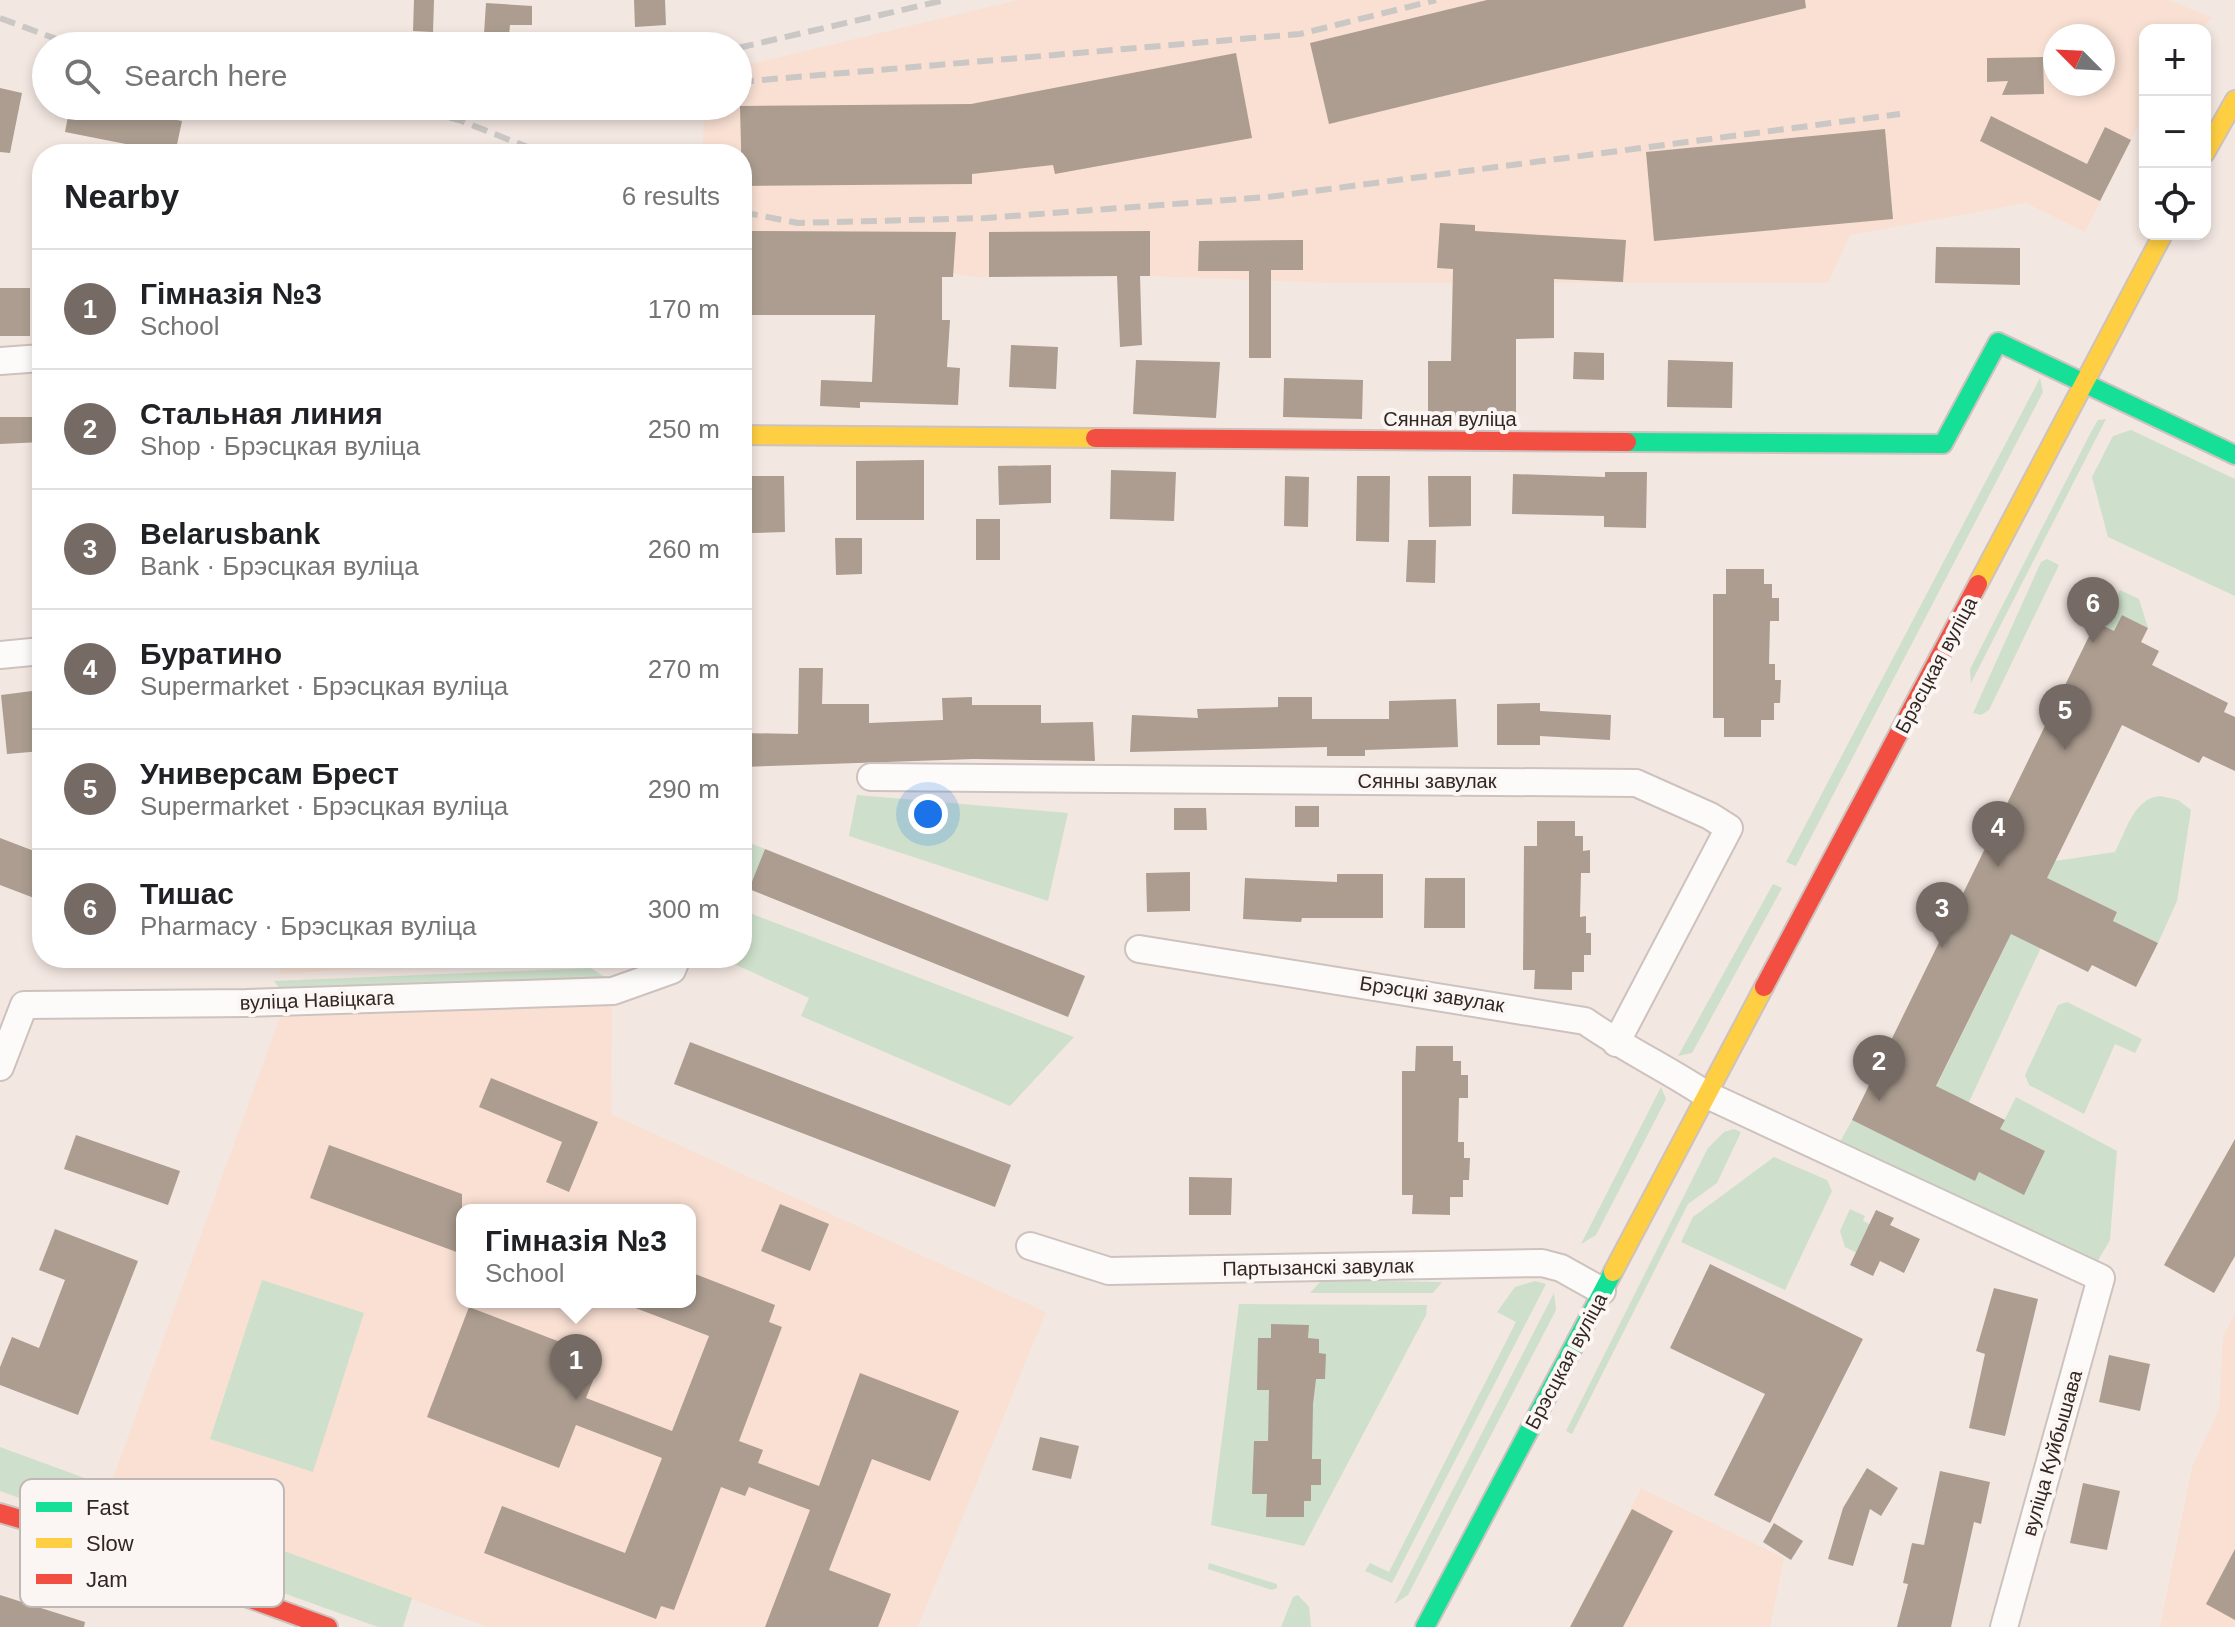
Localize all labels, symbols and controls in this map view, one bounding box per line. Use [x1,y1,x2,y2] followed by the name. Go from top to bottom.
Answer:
[2043,24,2115,96] north arrow
[2139,24,2211,240] map controls
[2139,24,2211,96] button: +
[32,32,752,120] search box
[60,54,104,98] icon: search
[124,59,287,92] text: Search here
[2139,96,2211,168] button: −
[2139,168,2211,240] button: locate
[64,177,179,215] text: Nearby
[622,181,720,211] text: 6 results
[140,277,322,310] text: Гімназія №3
[83,294,97,324] text: 1
[648,294,720,324] text: 170 m
[140,311,220,341] text: School
[140,397,383,430] text: Стальная линия
[1383,408,1518,430] street label: Сянная вуліца
[83,414,97,444] text: 2
[648,414,720,444] text: 250 m
[140,431,420,461] text: Shop · Брэсцкая вуліца
[140,517,320,550] text: Belarusbank
[83,534,97,564] text: 3
[648,534,720,564] text: 260 m
[140,551,419,581] text: Bank · Брэсцкая вуліца
[2067,577,2119,643] pin: 6
[1891,592,1982,737] street label: Брэсцкая вуліца
[140,637,282,670] text: Буратино
[83,654,97,684] text: 4
[648,654,720,684] text: 270 m
[140,671,508,701] text: Supermarket · Брэсцкая вуліца
[2039,684,2091,750] pin: 5
[140,757,399,790] text: Универсам Брест
[1358,770,1497,792] street label: Сянны завулак
[83,774,97,804] text: 5
[648,774,720,804] text: 290 m
[140,791,508,821] text: Supermarket · Брэсцкая вуліца
[908,794,948,834] your location
[1972,801,2024,867] pin: 4
[140,877,234,910] text: Тишас
[1916,882,1968,948] pin: 3
[83,894,97,924] text: 6
[648,894,720,924] text: 300 m
[140,911,477,941] text: Pharmacy · Брэсцкая вуліца
[1358,972,1506,1016] street label: Брэсцкі завулак
[239,986,395,1014] street label: вуліца Навіцкага
[1853,1035,1905,1101] pin: 2
[456,1204,696,1308] popup
[485,1224,667,1257] text: Гімназія №3
[1222,1254,1414,1280] street label: Партызанскі завулак
[485,1258,565,1288] text: School
[1521,1288,1612,1433] street label: Брэсцкая вуліца
[550,1334,602,1400] pin: 1
[2018,1367,2086,1538] street label: вуліца Куйбышава
[20,1479,284,1607] legend
[86,1495,129,1520] text: Fast
[86,1531,134,1556] text: Slow
[86,1567,128,1592] text: Jam

